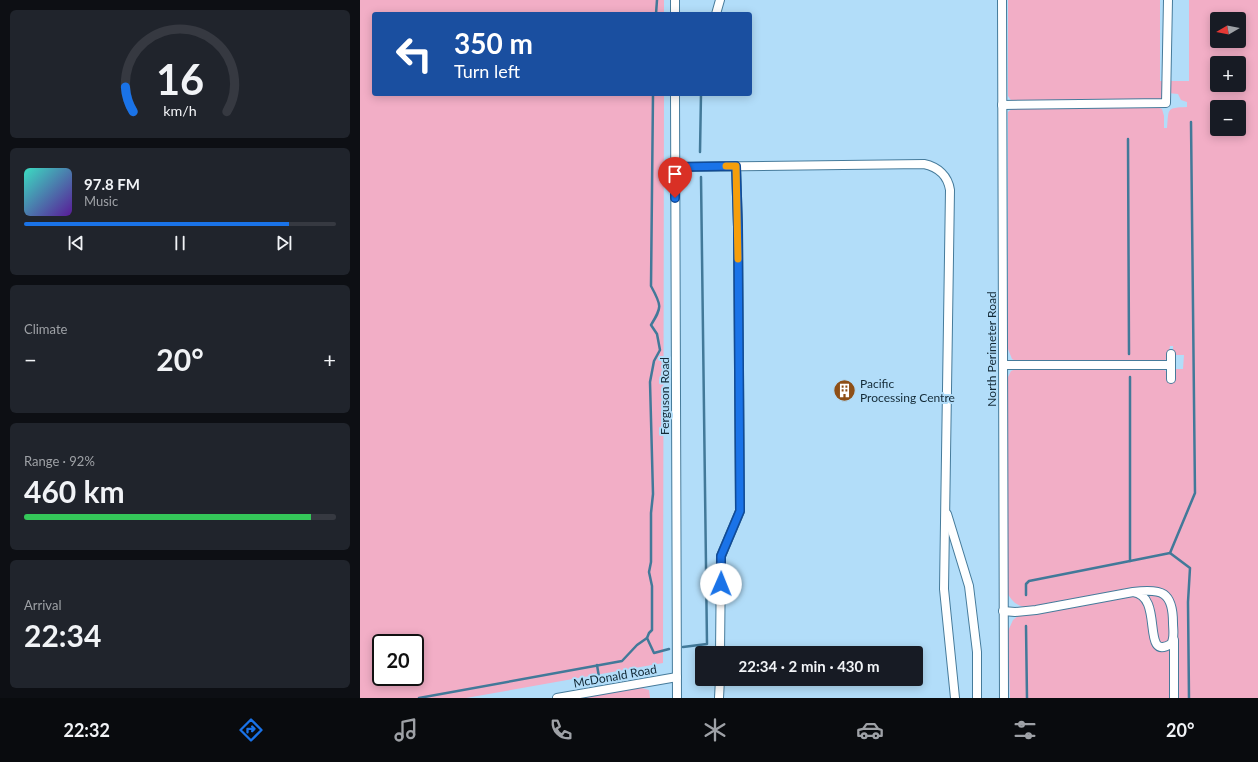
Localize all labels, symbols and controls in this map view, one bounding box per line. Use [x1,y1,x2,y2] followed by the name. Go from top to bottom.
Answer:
[1210,12,1246,48] north arrow
[1210,12,1246,136] map controls
[454,26,533,60] text: 350 m
[388,28,440,80] icon: left
[156,54,204,104] text: 16
[1210,56,1246,92] button: +
[454,60,520,82] text: Turn left
[1210,100,1246,136] button: −
[163,101,197,118] text: km/h
[658,157,692,198] pin
[664,163,686,185] icon: arrive
[84,175,140,193] text: 97.8 FM
[84,193,118,209] text: Music
[65,232,87,254] icon: previous
[169,232,191,254] icon: pause
[273,232,295,254] icon: next
[984,291,999,407] street label: North Perimeter Road
[24,321,67,337] text: Climate
[156,341,204,377] text: 20°
[24,346,37,373] text: −
[323,346,336,373] text: +
[657,357,672,435] street label: Ferguson Road
[860,376,955,405] place label: Pacific Processing Centre
[831,377,857,403] building icon: Pacific Processing Centre
[24,453,95,469] text: Range · 92%
[24,473,125,509] text: 460 km
[700,563,742,605] position arrow
[24,597,61,613] text: Arrival
[24,617,101,653] text: 22:34
[372,634,424,686] speed limit sign: 20
[739,657,879,675] text: 22:34 · 2 min · 430 m
[572,661,658,691] street label: McDonald Road
[237,716,265,744] icon: directions
[392,716,420,744] icon: music
[547,716,575,744] icon: phone
[701,716,729,744] icon: climate
[856,716,884,744] icon: car
[1011,716,1039,744] icon: filters
[63,719,110,741] text: 22:32
[1166,719,1194,741] text: 20°

